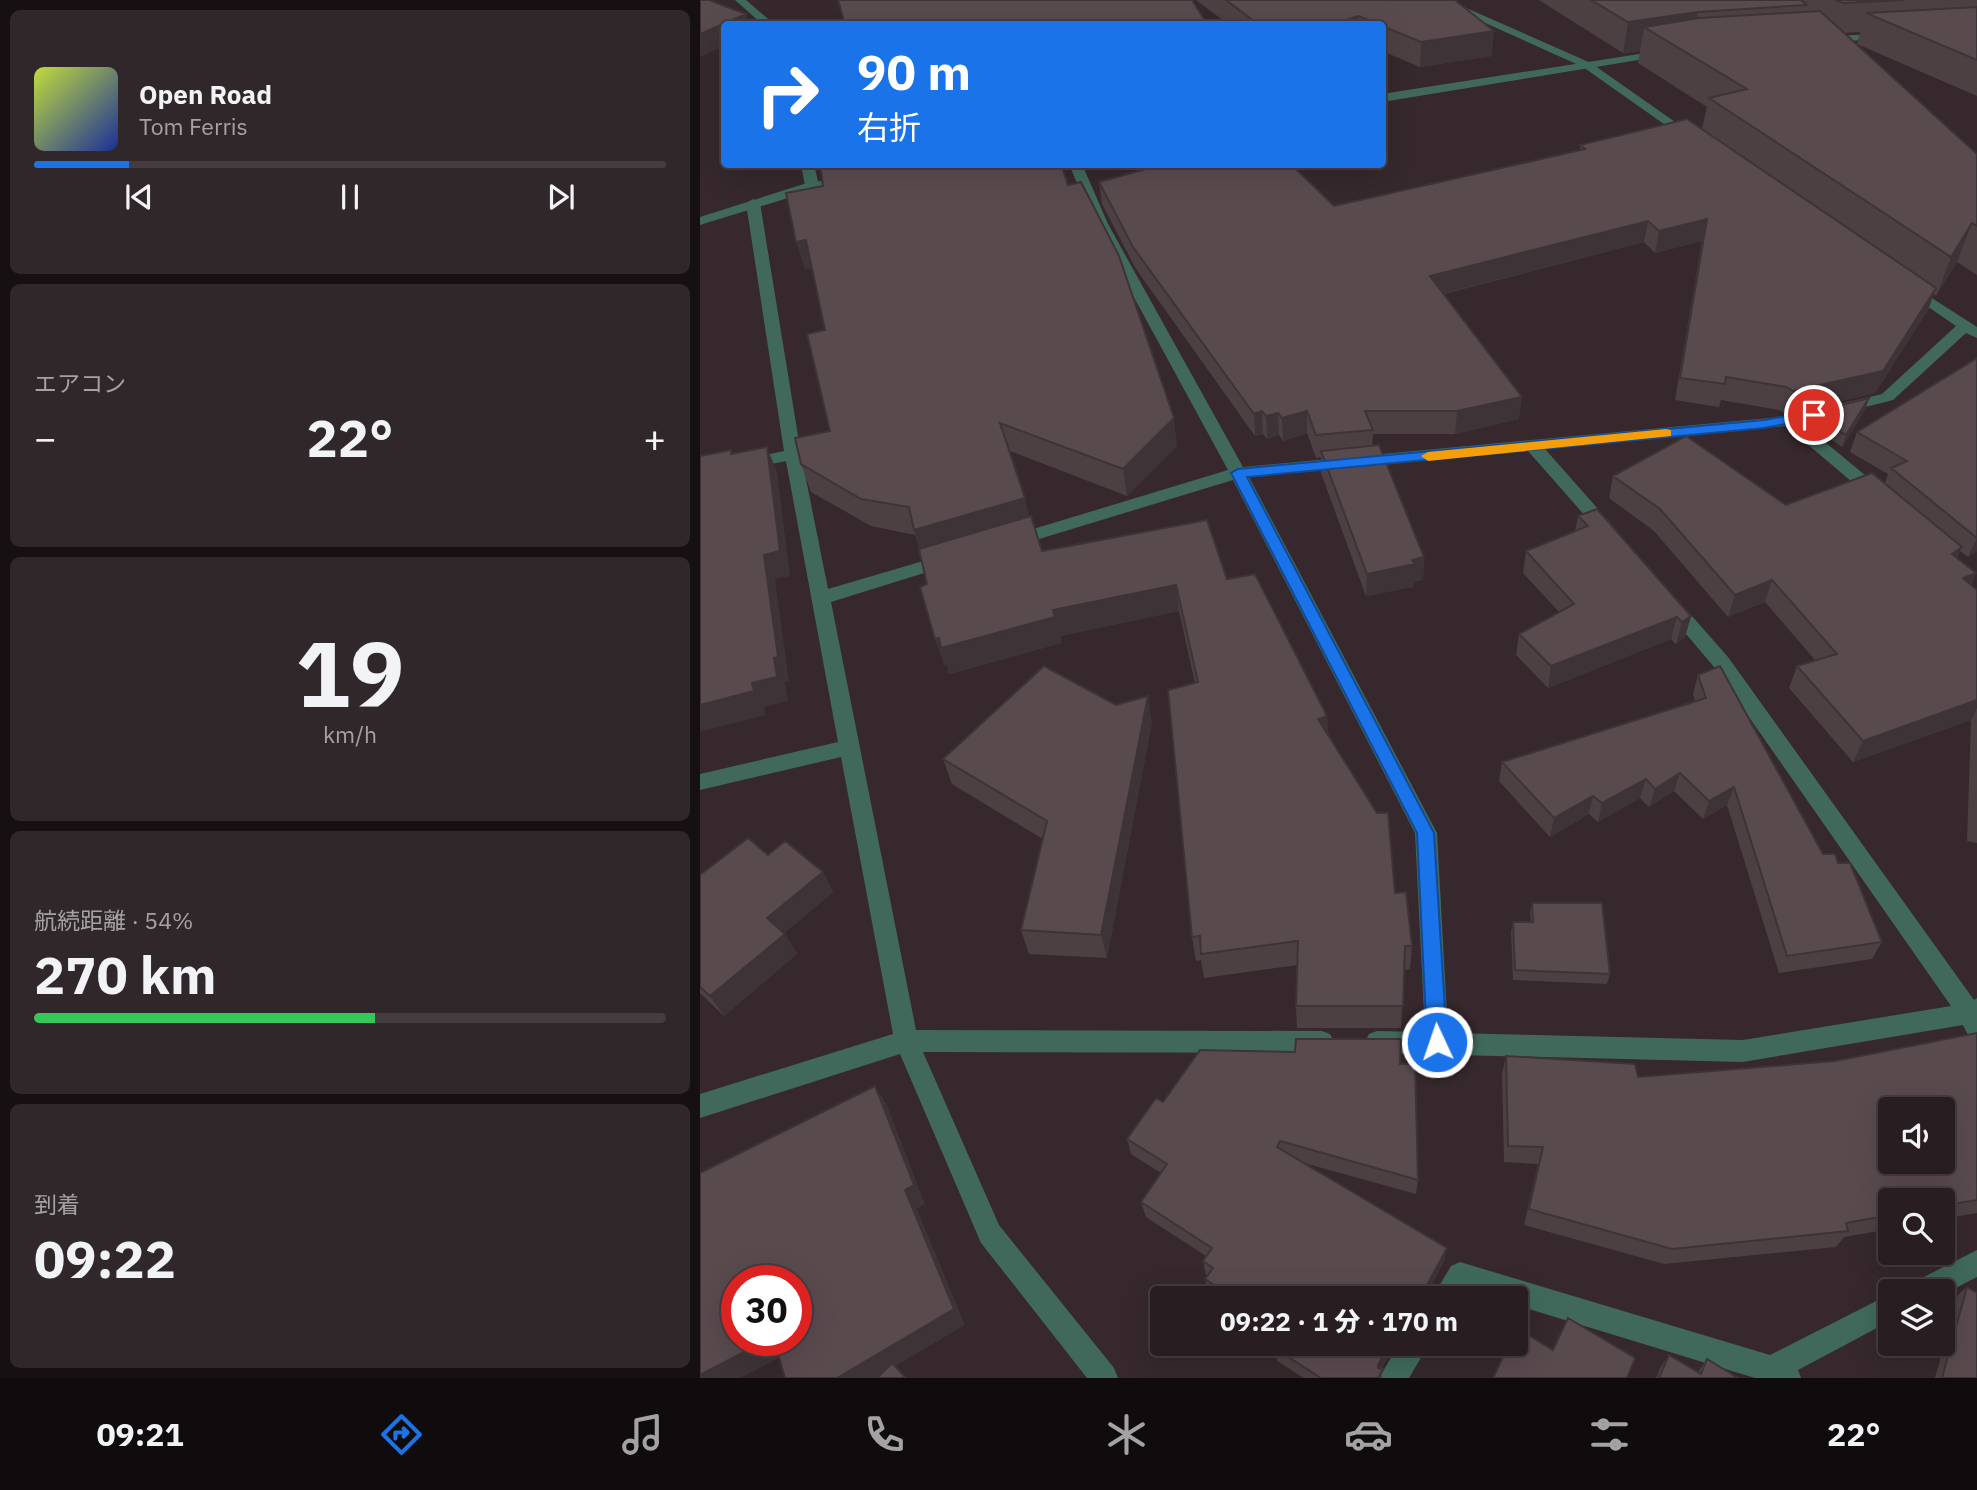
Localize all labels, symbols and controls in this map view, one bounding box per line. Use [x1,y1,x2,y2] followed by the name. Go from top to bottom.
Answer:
[857,40,971,103] text: 90 m
[742,49,833,140] icon: right
[139,77,272,111] text: Open Road
[857,106,921,148] text: 右折
[139,111,248,141] text: Tom Ferris
[120,178,158,216] icon: previous
[331,178,369,216] icon: pause
[542,178,580,216] icon: next
[34,368,126,398] text: エアコン
[1784,385,1844,445] pin
[1795,396,1833,434] icon: arrive
[307,404,393,471] text: 22°
[34,413,57,462] text: −
[643,413,666,462] text: +
[295,614,405,732] text: 19
[323,719,377,749] text: km/h
[34,905,193,935] text: 航続距離 · 54%
[34,941,216,1008] text: 270 km
[1400,1005,1474,1079] position arrow
[1878,1097,1955,1356] map controls
[1878,1097,1955,1174] button: sound
[1878,1188,1955,1265] button: search
[34,1189,80,1219] text: 到着
[34,1225,176,1292] text: 09:22
[721,1265,812,1356] speed limit sign: 30
[1878,1279,1955,1356] button: layers
[1220,1304,1458,1338] text: 09:22 · 1 分 · 170 m
[377,1410,426,1459] icon: directions
[618,1410,667,1459] icon: music
[860,1410,909,1459] icon: phone
[1102,1410,1151,1459] icon: climate
[1344,1410,1393,1459] icon: car
[1585,1410,1634,1459] icon: filters
[96,1413,184,1455] text: 09:21
[1827,1413,1881,1455] text: 22°

